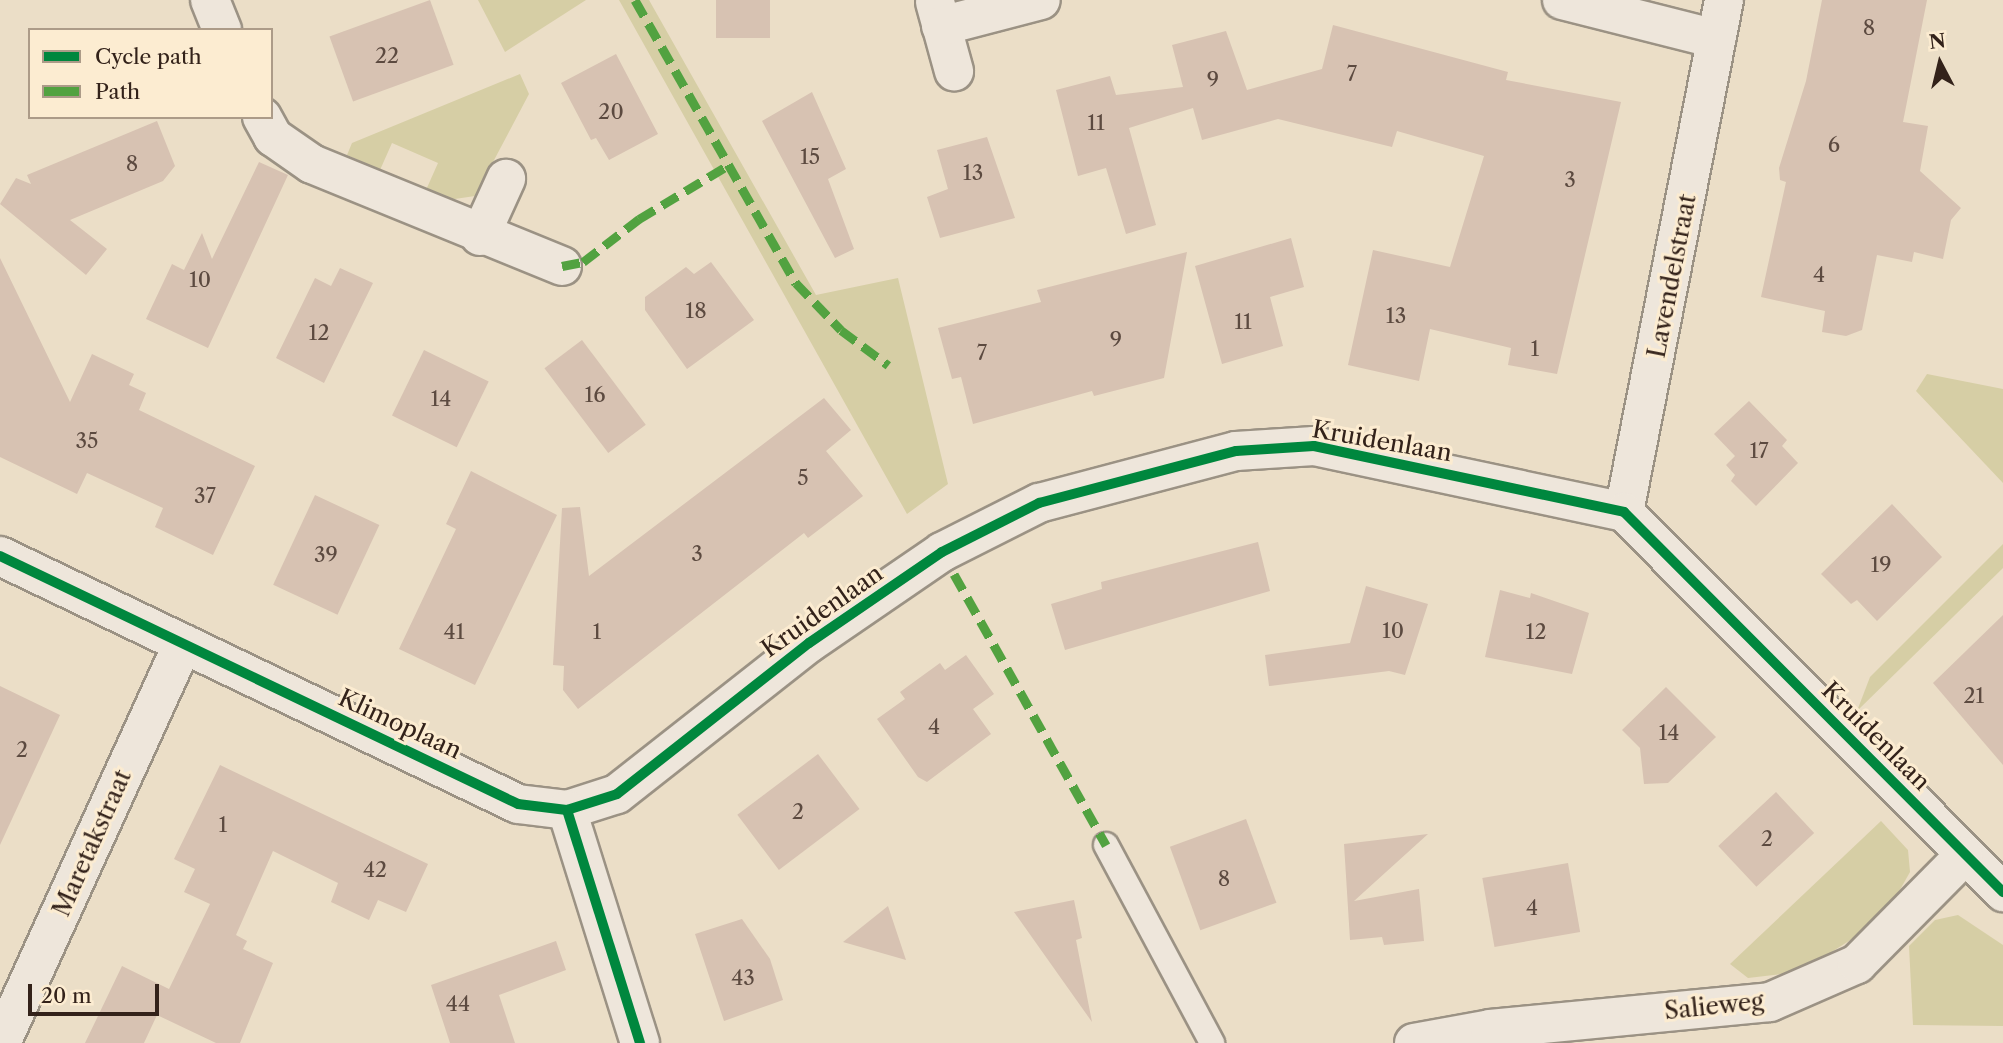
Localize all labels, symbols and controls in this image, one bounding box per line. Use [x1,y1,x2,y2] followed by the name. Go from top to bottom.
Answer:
[1863,15,1875,41] house number: 8
[28,28,273,119] legend
[1905,28,1975,98] north arrow
[1928,29,1947,54] text: N
[375,43,399,69] house number: 22
[95,44,202,69] text: Cycle path
[1347,61,1357,87] house number: 7
[1207,67,1219,93] house number: 9
[95,79,140,104] text: Path
[598,99,624,125] house number: 20
[1087,110,1105,136] house number: 11
[1828,132,1840,158] house number: 6
[800,144,820,170] house number: 15
[126,151,138,177] house number: 8
[963,160,983,186] house number: 13
[1564,167,1576,193] house number: 3
[1642,192,1702,360] street label: Lavendelstraat
[1813,262,1825,288] house number: 4
[189,267,211,293] house number: 10
[685,298,707,324] house number: 18
[1386,303,1406,329] house number: 13
[1234,309,1252,335] house number: 11
[309,320,329,346] house number: 12
[1110,327,1122,353] house number: 9
[1531,336,1539,362] house number: 1
[977,340,987,366] house number: 7
[584,382,606,408] house number: 16
[431,386,451,412] house number: 14
[1310,415,1454,467] street label: Kruidenlaan
[76,428,98,454] house number: 35
[1749,438,1769,464] house number: 17
[797,465,809,491] house number: 5
[194,483,216,509] house number: 37
[691,541,703,567] house number: 3
[314,542,338,568] house number: 39
[1870,552,1892,578] house number: 19
[756,559,888,663] street label: Kruidenlaan
[1382,618,1404,644] house number: 10
[444,619,464,645] house number: 41
[593,619,601,645] house number: 1
[1526,619,1546,645] house number: 12
[1816,676,1936,796] street label: Kruidenlaan
[334,683,466,765] street label: Klimoplaan
[1964,683,1984,709] house number: 21
[928,714,940,740] house number: 4
[1659,720,1679,746] house number: 14
[16,737,28,763] house number: 2
[47,765,137,921] street label: Maretakstraat
[792,799,804,825] house number: 2
[219,812,227,838] house number: 1
[1761,826,1773,852] house number: 2
[363,857,387,883] house number: 42
[1218,866,1230,892] house number: 8
[1526,895,1538,921] house number: 4
[731,965,755,991] house number: 43
[32,970,163,1014] scale bar
[41,983,92,1008] text: 20 m
[1663,986,1765,1026] street label: Salieweg
[446,991,470,1017] house number: 44

